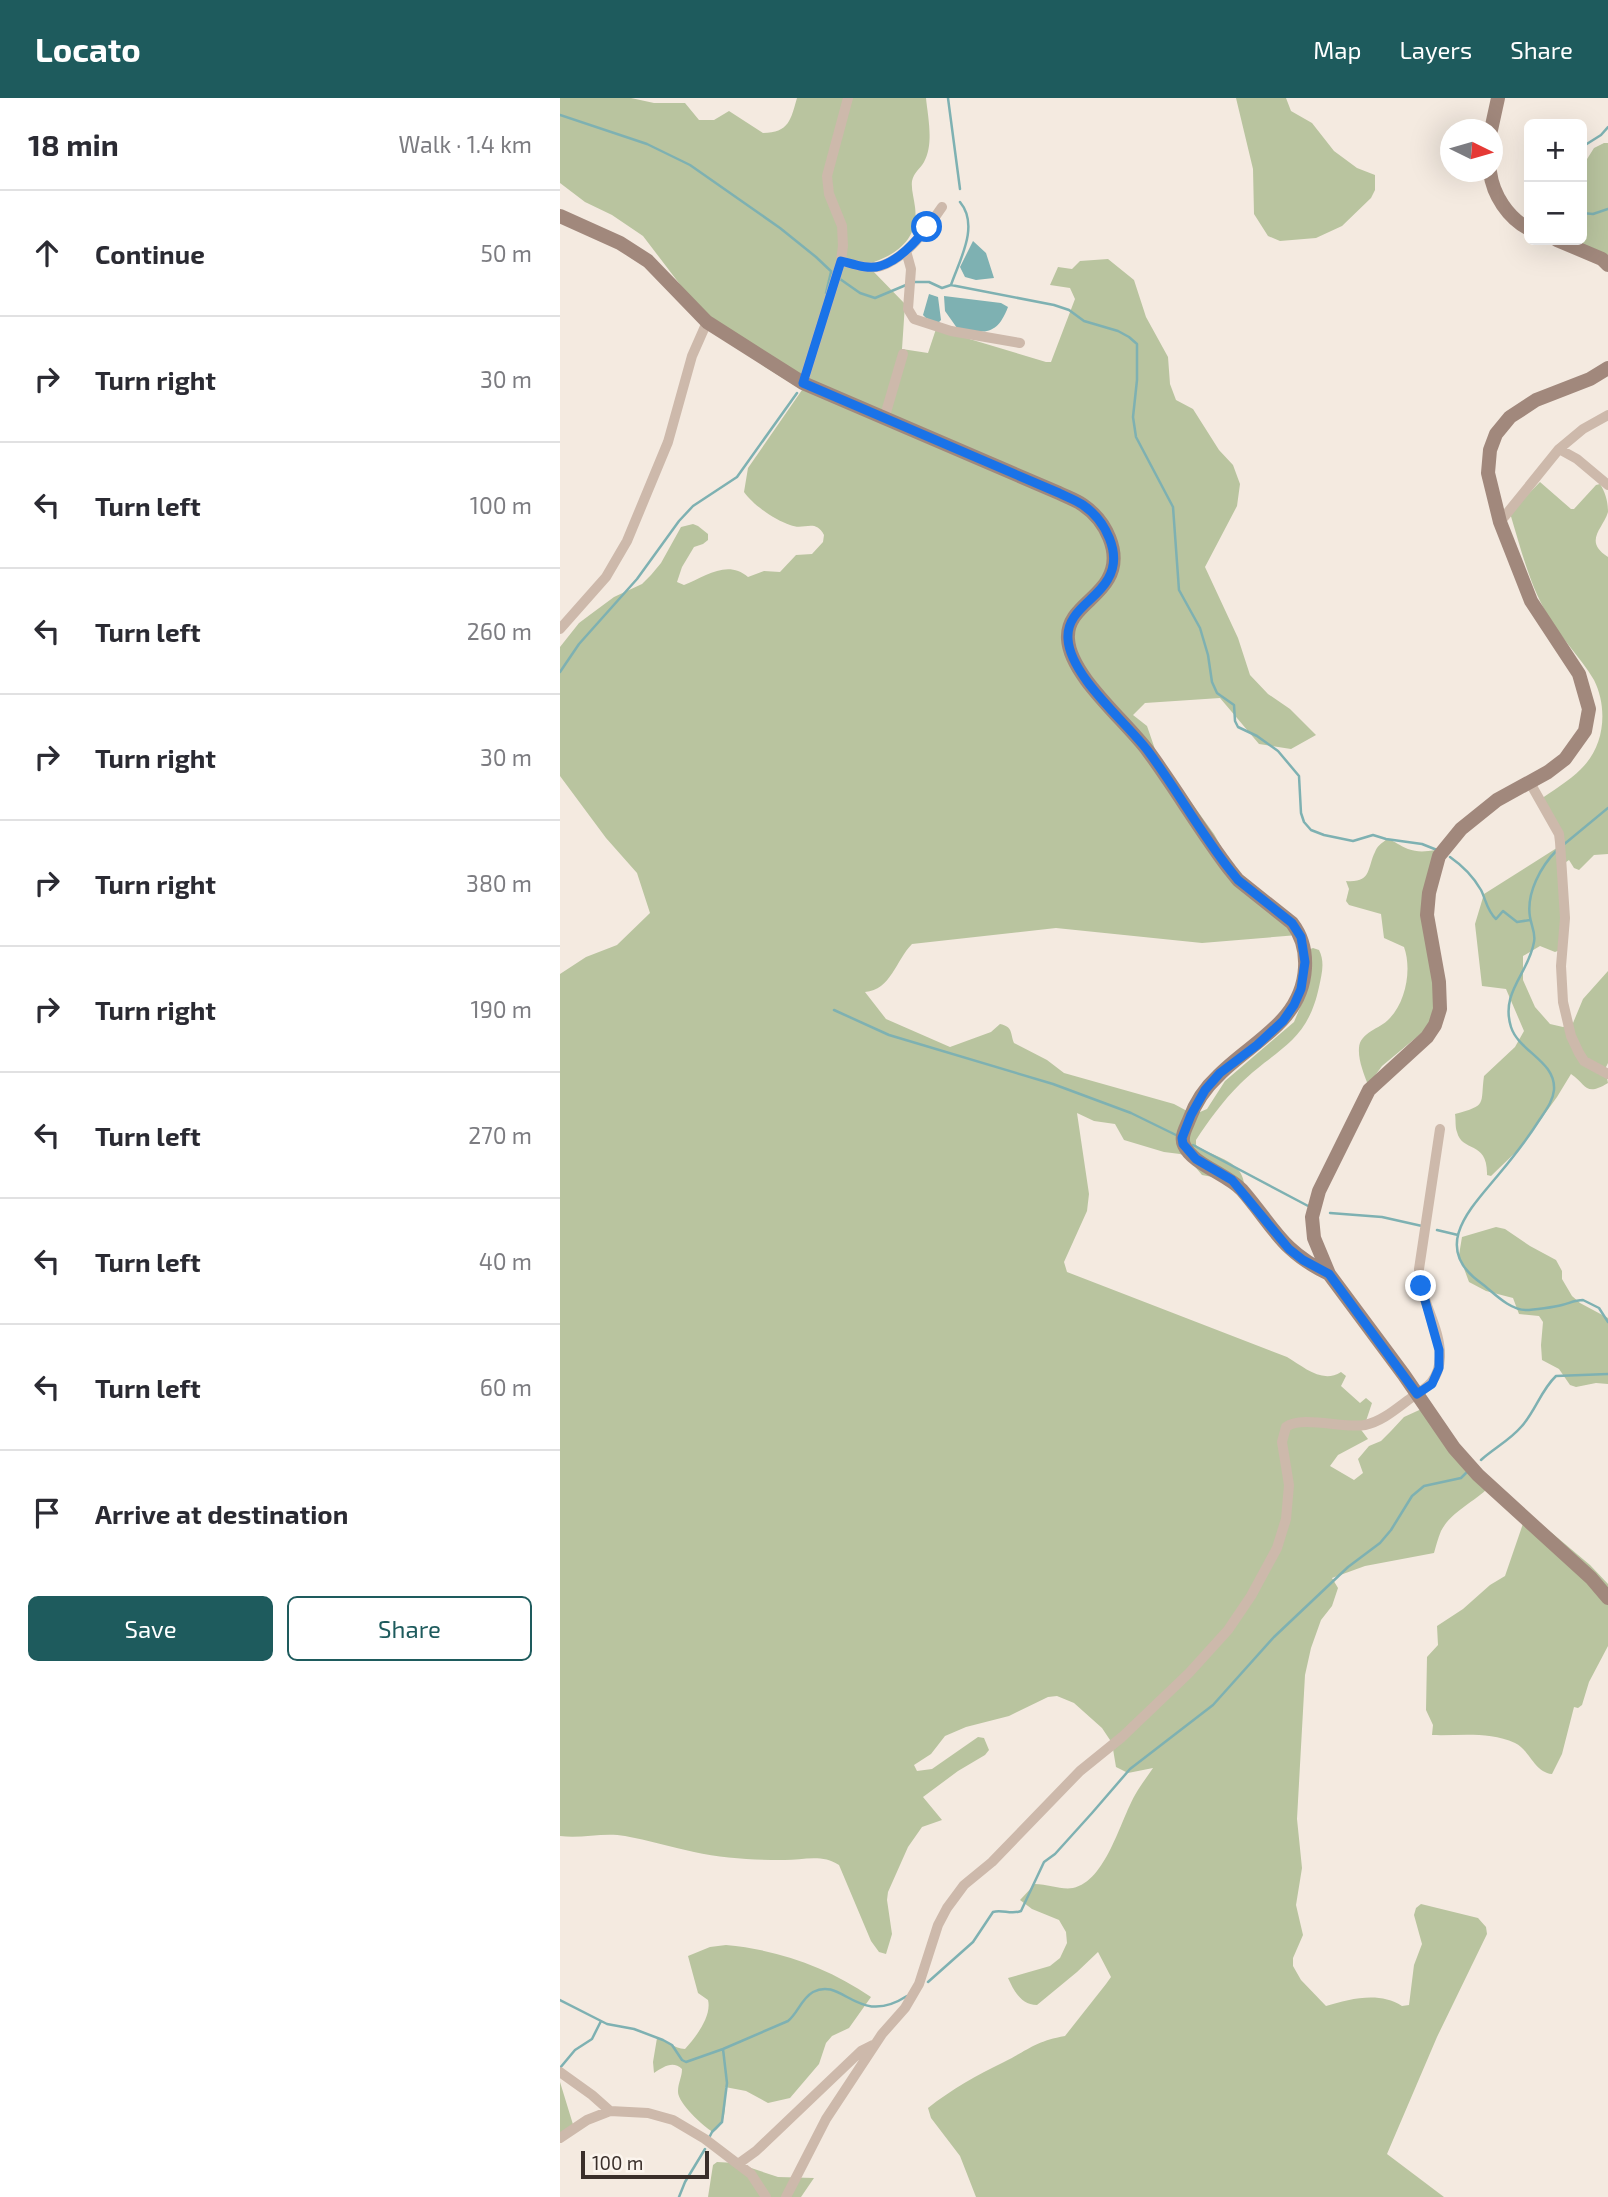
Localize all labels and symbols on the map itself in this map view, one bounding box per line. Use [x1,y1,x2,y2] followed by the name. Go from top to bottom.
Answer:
[1440,119,1503,182] north arrow
[911,211,942,242] route start
[1405,1270,1436,1301] route end
[581,2148,709,2180] scale bar

